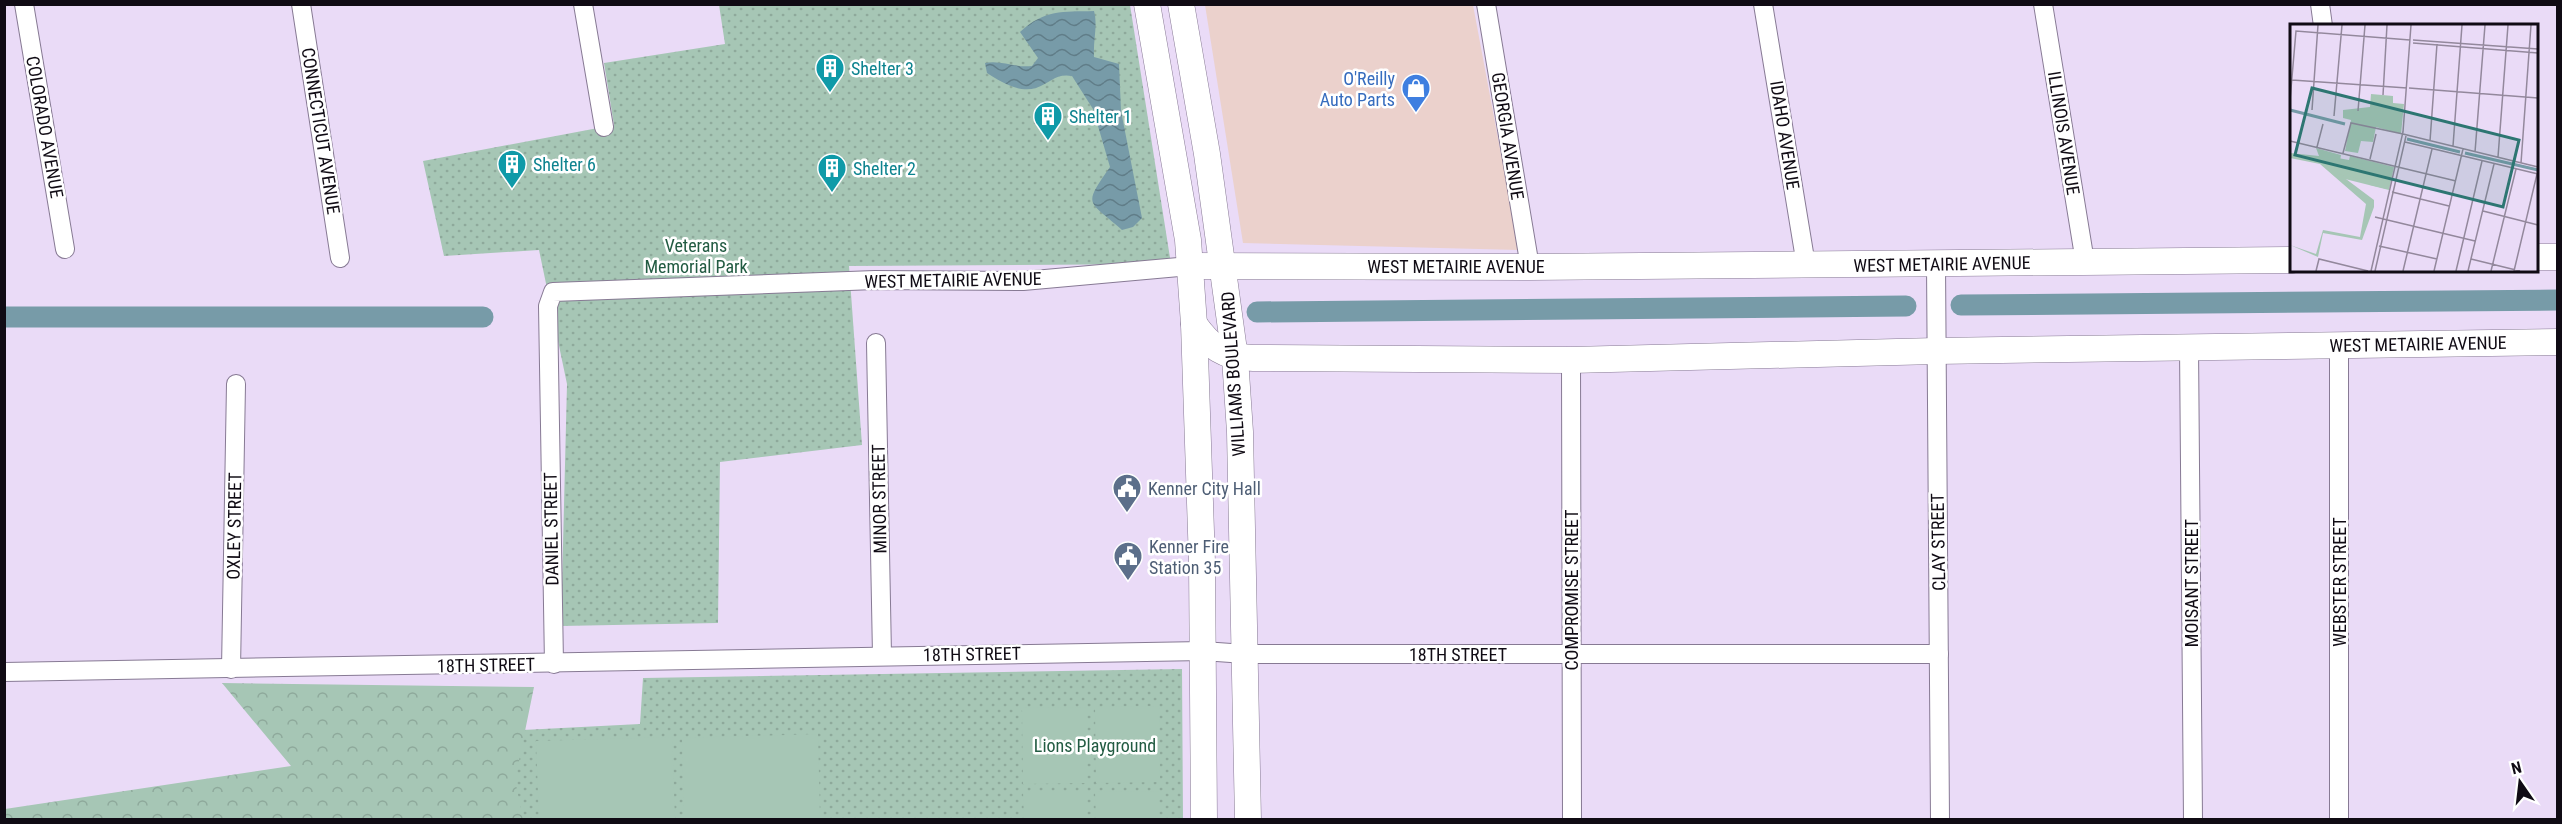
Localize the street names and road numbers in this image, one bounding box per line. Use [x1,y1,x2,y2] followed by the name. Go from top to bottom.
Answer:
[297,46,345,216] street label: CONNECTICUT AVENUE
[22,54,68,200] street label: COLORADO AVENUE
[2044,70,2084,196] street label: ILLINOIS AVENUE
[1488,71,1528,201] street label: GEORGIA AVENUE
[1766,79,1804,191] street label: IDAHO AVENUE
[1853,252,2031,276] street label: WEST METAIRIE AVENUE
[1367,256,1545,277] street label: WEST METAIRIE AVENUE
[864,268,1042,292] street label: WEST METAIRIE AVENUE
[1217,291,1249,457] street label: WILLIAMS BOULEVARD
[2329,332,2507,356] street label: WEST METAIRIE AVENUE
[868,444,890,554] street label: MINOR STREET
[223,472,245,580] street label: OXLEY STREET
[540,472,562,586] street label: DANIEL STREET
[1927,493,1949,591] street label: CLAY STREET
[1561,509,1582,671] street label: COMPROMISE STREET
[2329,517,2350,647] street label: WEBSTER STREET
[2181,519,2202,647] street label: MOISANT STREET
[923,643,1021,665] street label: 18TH STREET
[1409,644,1507,665] street label: 18TH STREET
[437,654,535,676] street label: 18TH STREET

